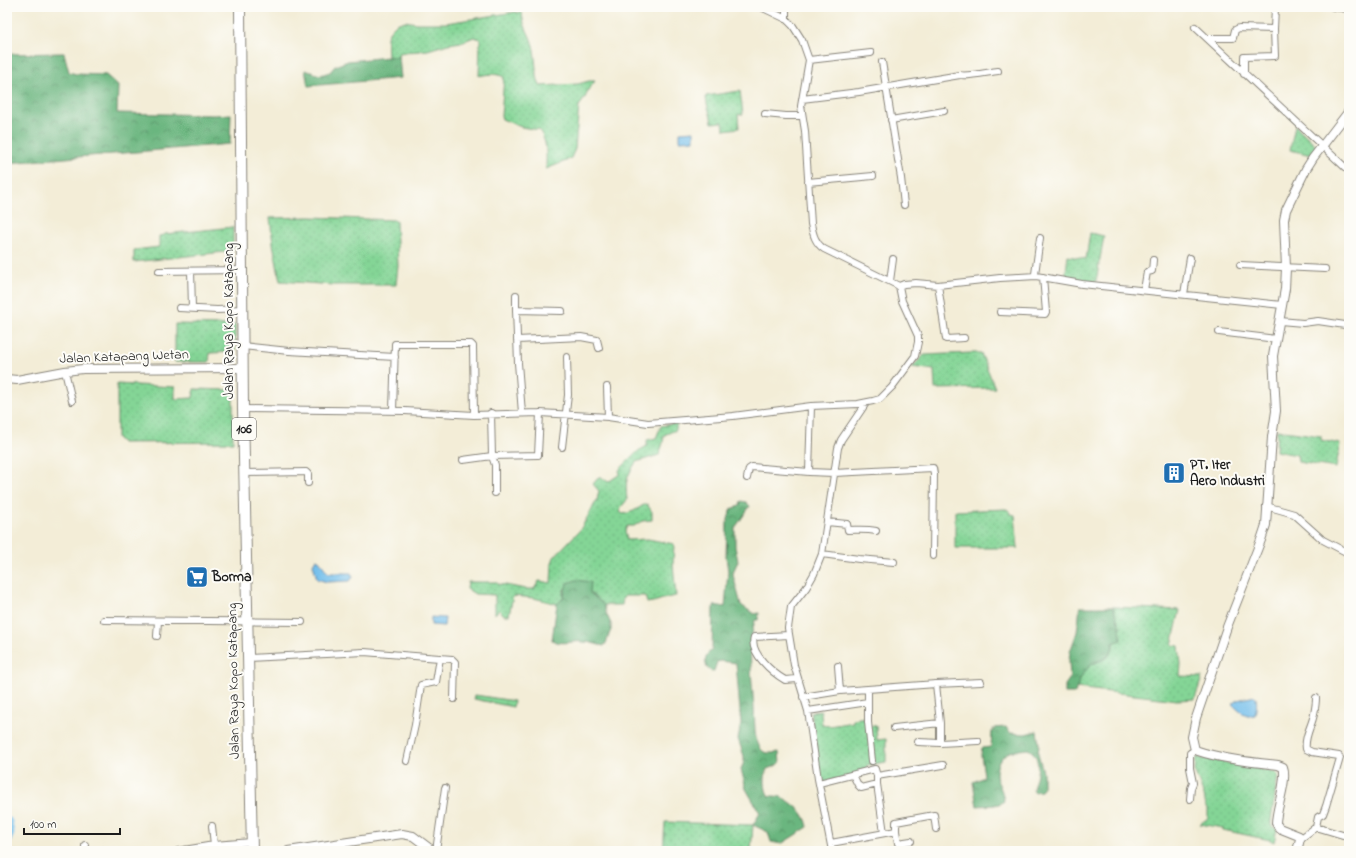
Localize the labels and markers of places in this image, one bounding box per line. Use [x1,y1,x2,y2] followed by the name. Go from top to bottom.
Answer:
[1190,455,1265,492] place label: PT. Iter Aero Industri
[1161,460,1187,486] building icon: PT. Iter Aero Industri
[184,564,210,590] supermarket icon: Borma
[211,567,252,588] place label: Borma

